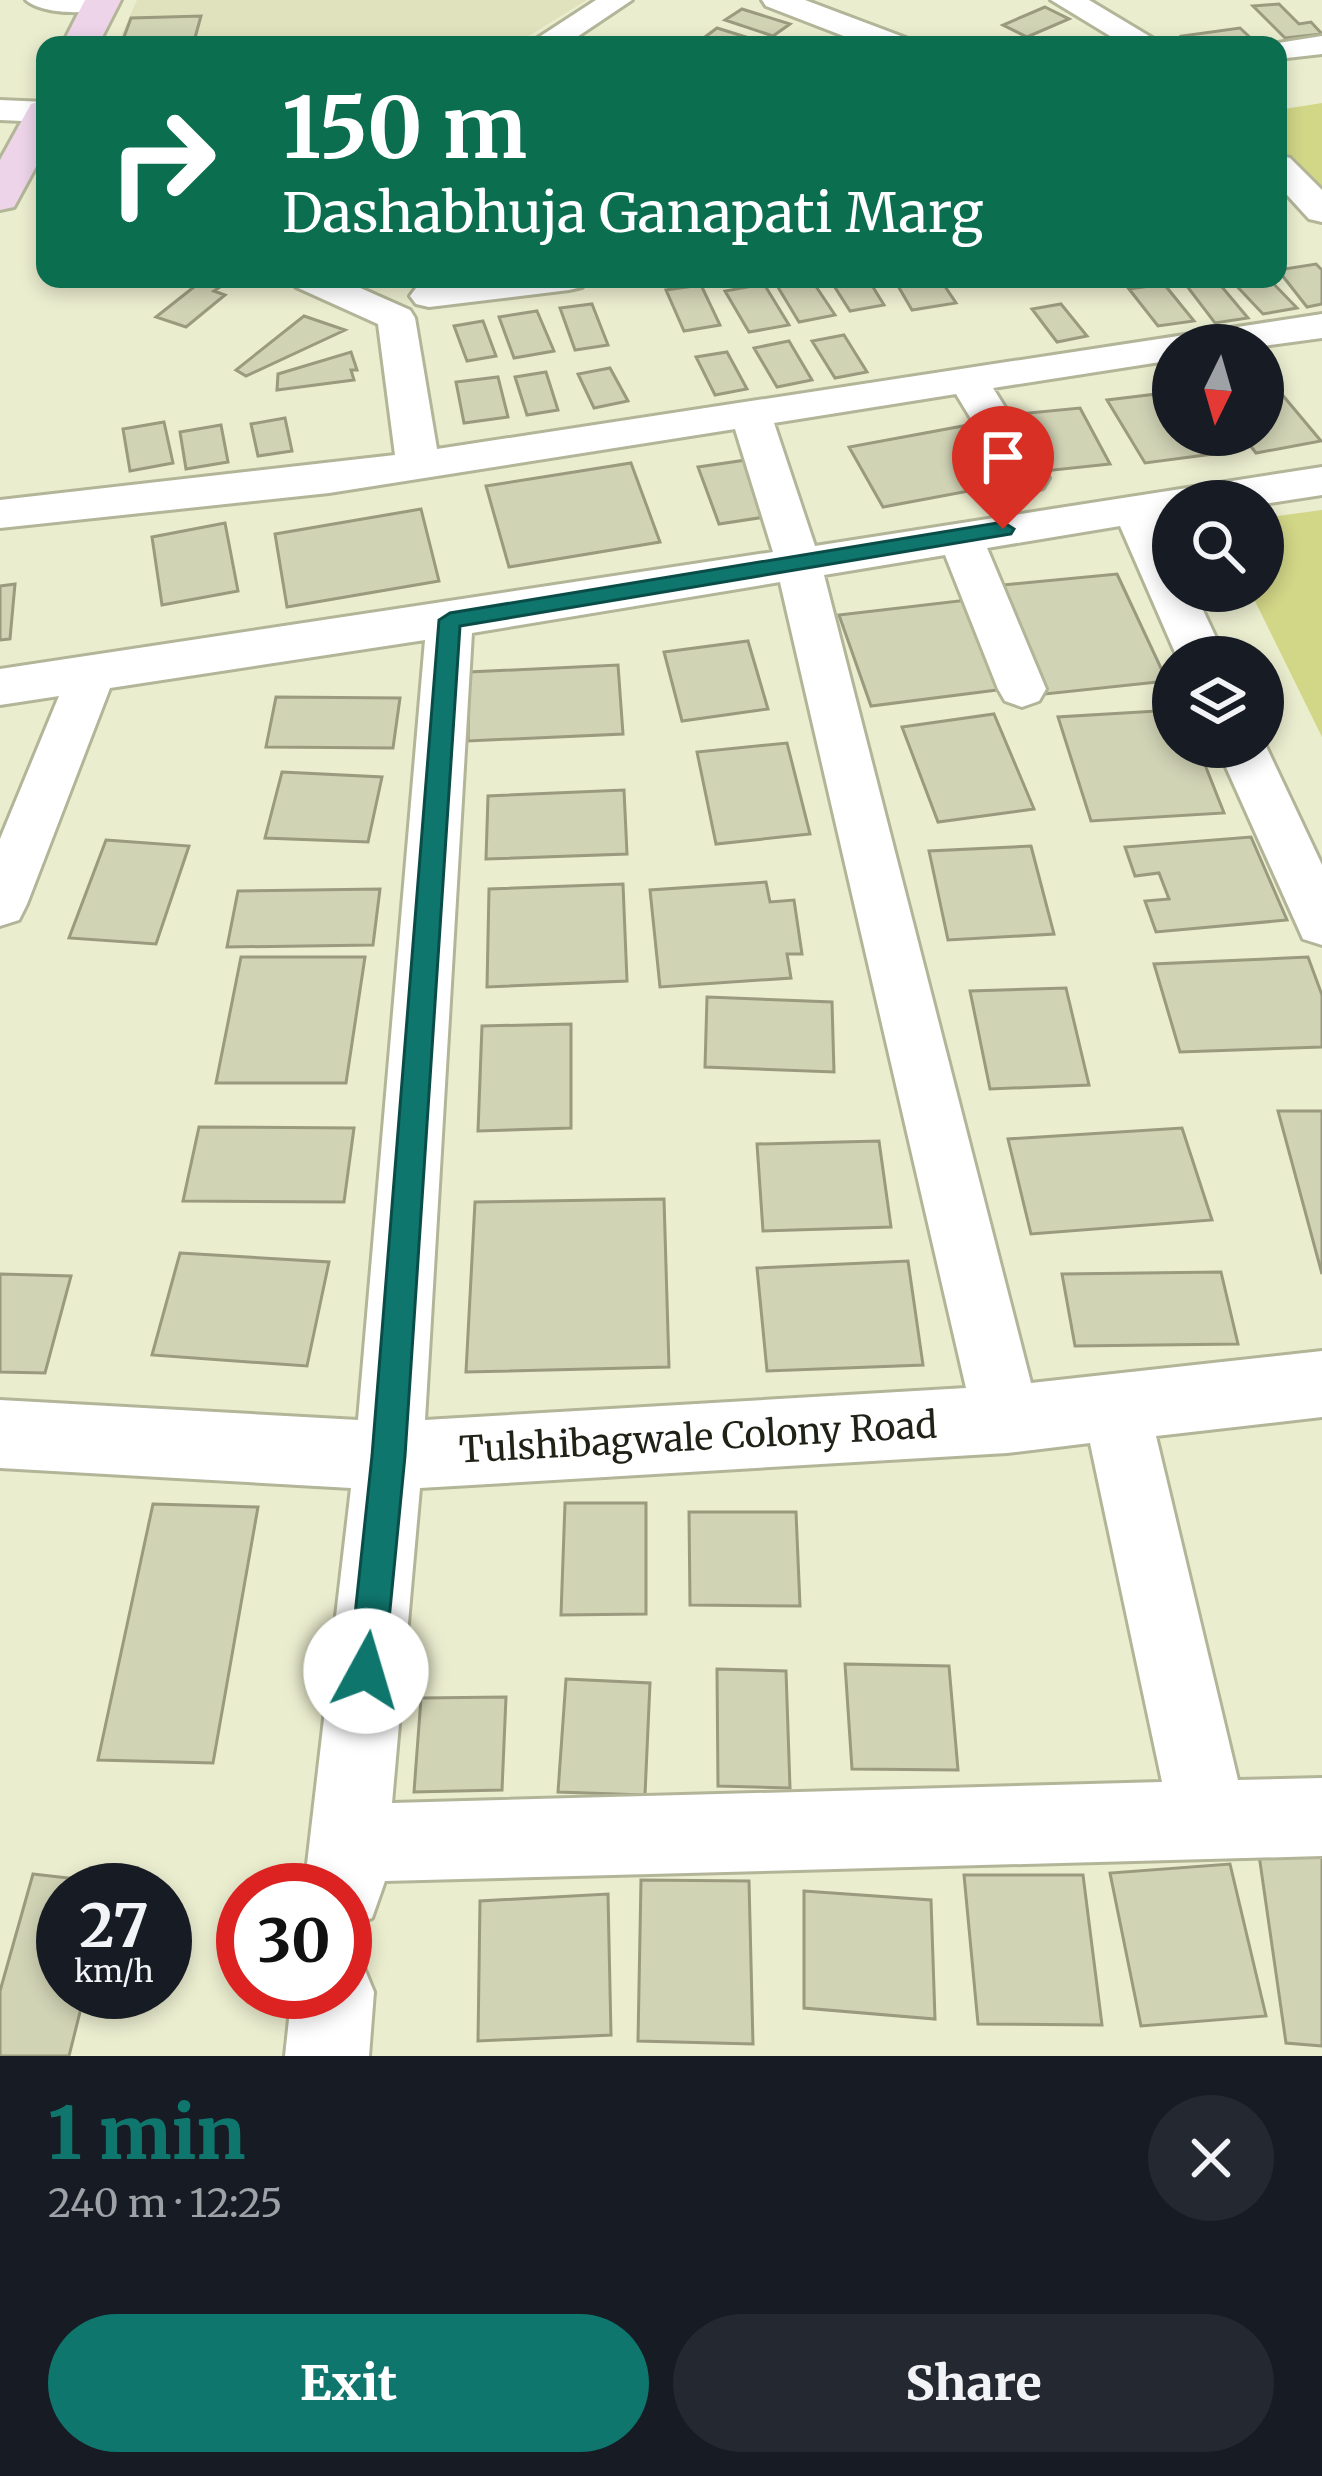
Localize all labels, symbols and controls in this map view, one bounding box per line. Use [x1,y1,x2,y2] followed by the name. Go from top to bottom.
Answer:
[282,75,527,181] text: 150 m
[84,84,240,240] icon: right
[282,179,983,247] text: Dashabhuja Ganapati Marg
[1152,324,1284,456] north arrow
[1152,324,1284,768] map controls
[952,406,1054,529] pin
[970,424,1036,490] icon: arrive
[1152,480,1284,612] button: search
[1152,636,1284,768] button: layers
[458,1403,938,1472] street label: Tulshibagwale Colony Road
[303,1608,429,1734] position arrow
[216,1863,372,2019] speed limit sign: 30
[79,1888,149,1963] text: 27
[74,1952,154,1990] text: km/h
[48,2088,245,2179] text: 1 min
[1148,2095,1274,2221] button: close
[48,2179,282,2228] text: 240 m · 12:25
[48,2314,649,2452] button: Exit
[673,2314,1274,2452] button: Share

